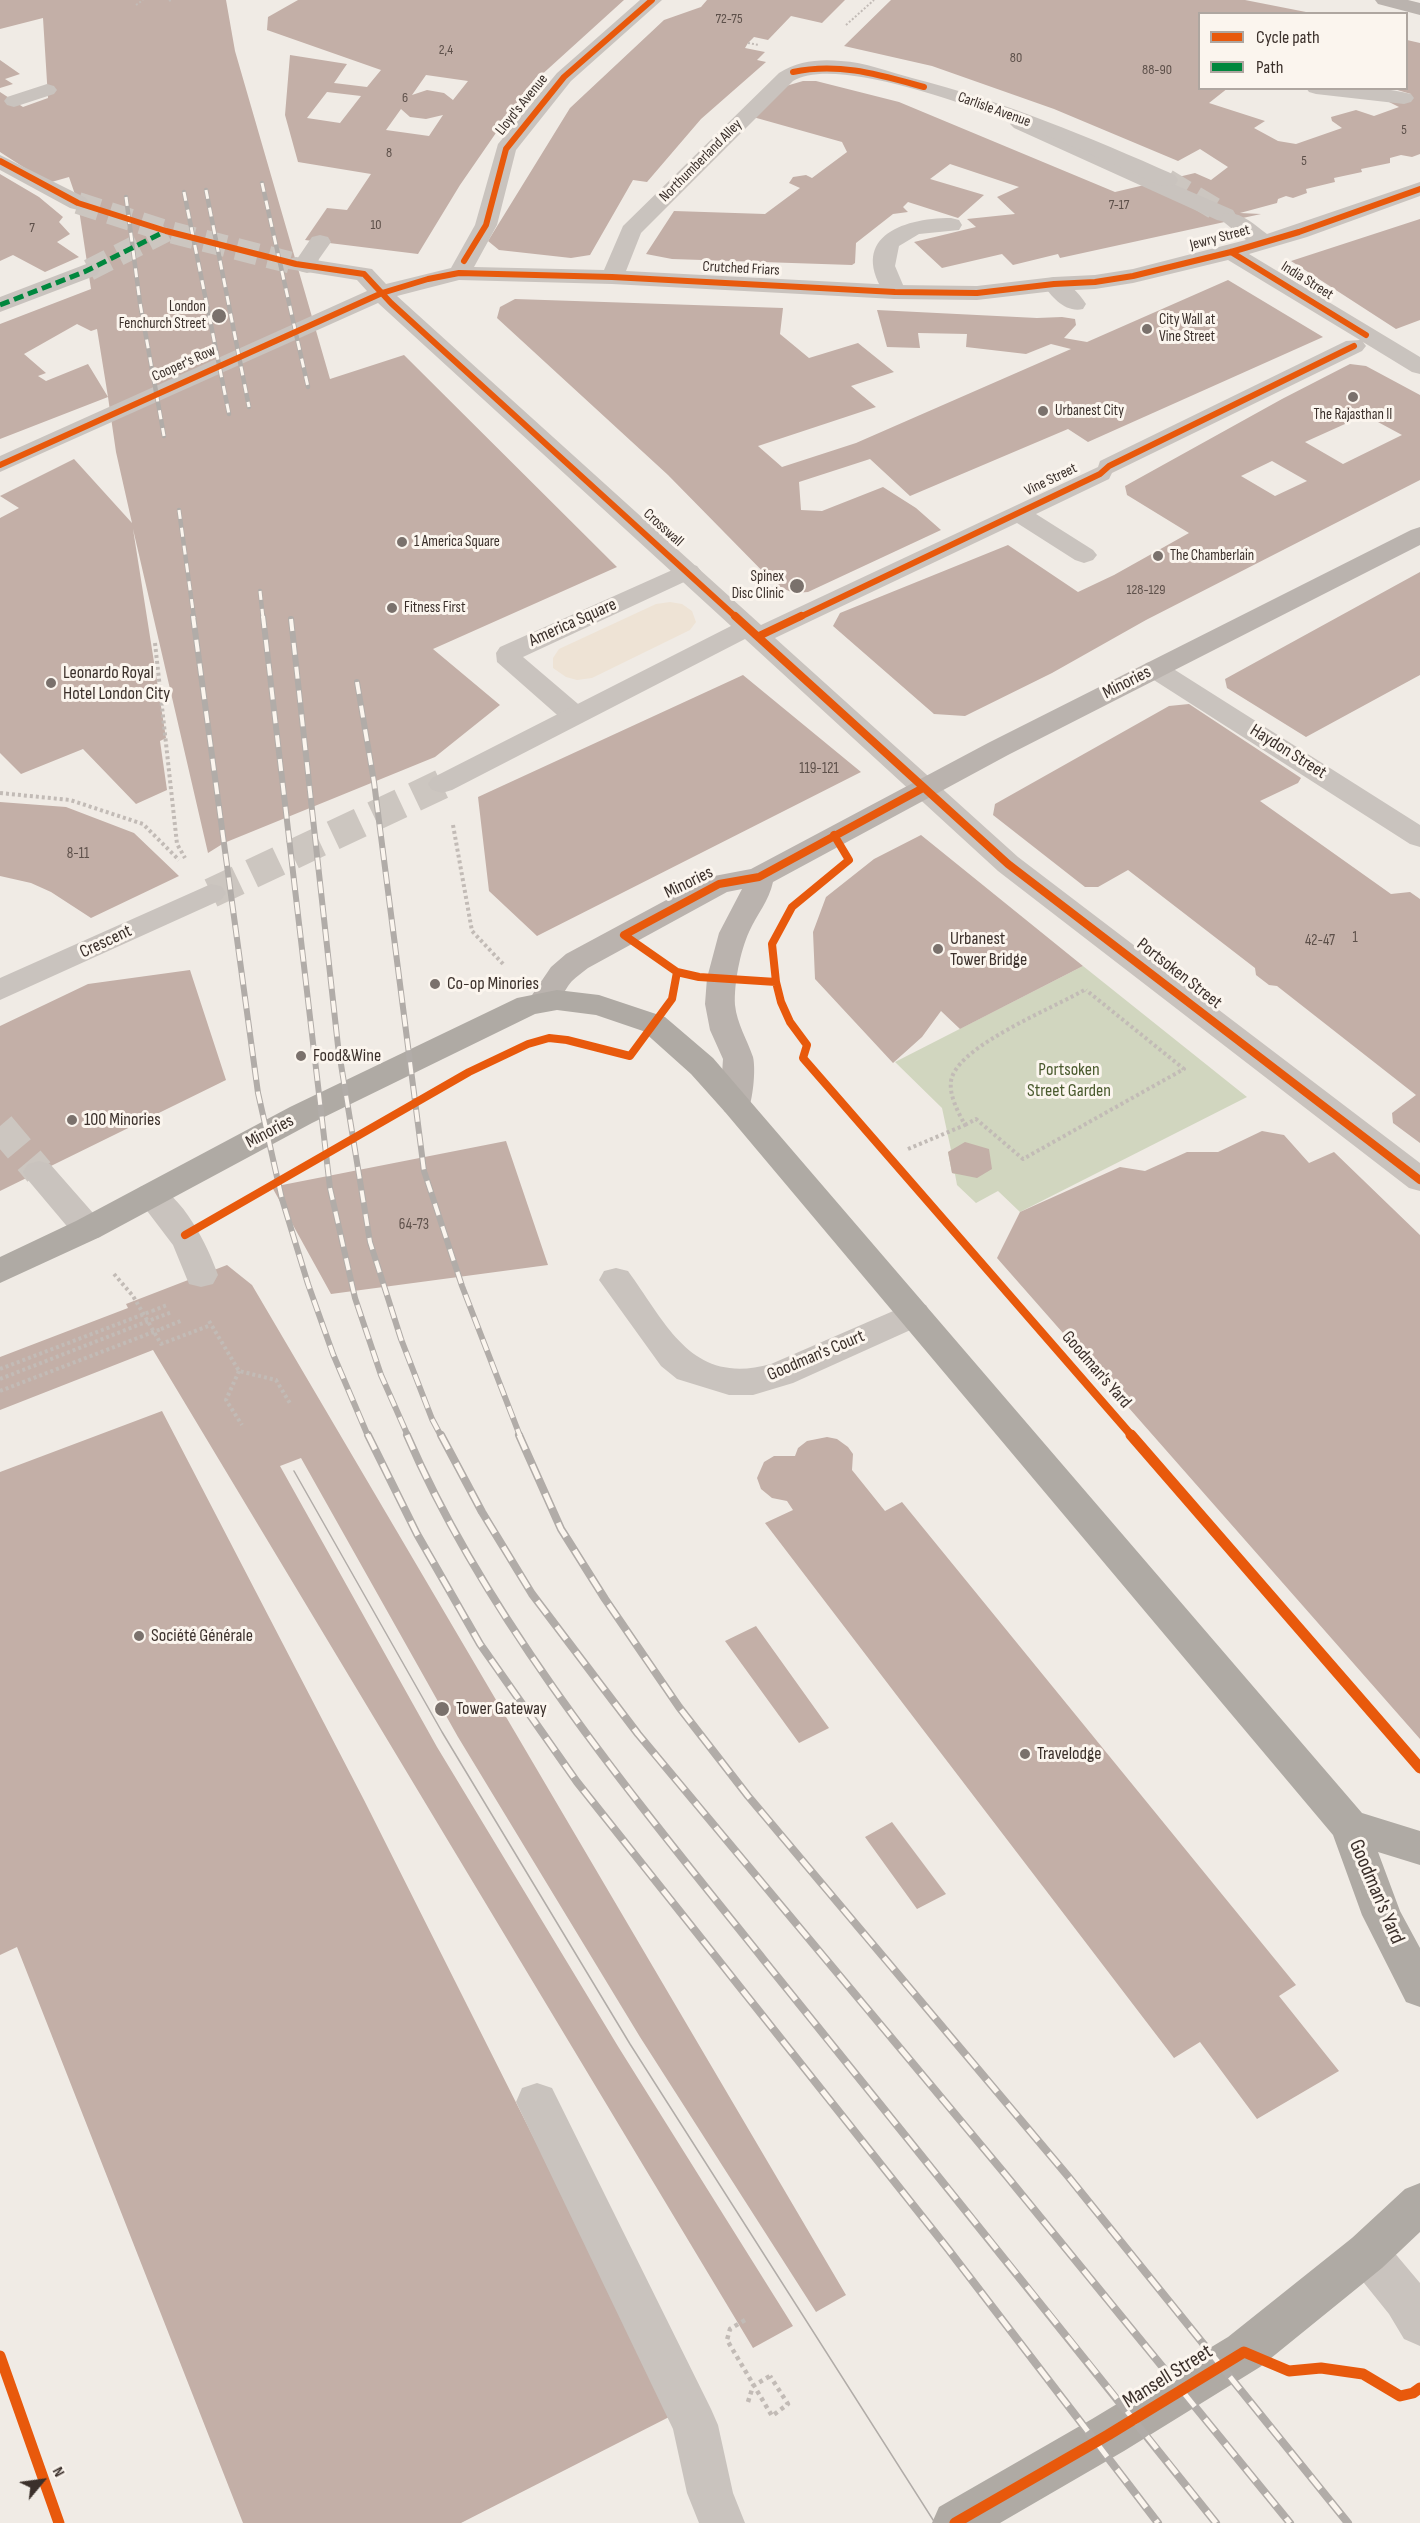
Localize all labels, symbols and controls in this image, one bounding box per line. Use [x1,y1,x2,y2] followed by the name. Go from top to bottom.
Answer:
[715,11,743,27] house number: 72-75
[1198,12,1408,90] legend
[1256,27,1320,48] text: Cycle path
[439,42,453,58] house number: 2,4
[1010,50,1022,66] house number: 80
[1256,57,1284,78] text: Path
[1142,62,1172,78] house number: 88-90
[492,71,552,139] street label: Lloyd's Avenue
[955,89,1033,131] street label: Carlisle Avenue
[402,90,408,106] house number: 6
[656,116,746,206] street label: Northumberland Alley
[1401,122,1407,138] house number: 5
[386,145,392,161] house number: 8
[1301,153,1307,169] house number: 5
[1109,197,1129,213] house number: 7-17
[370,217,382,233] house number: 10
[29,220,35,236] house number: 7
[1188,221,1252,255] street label: Jewry Street
[702,258,780,280] street label: Crutched Friars
[1278,258,1336,304] street label: India Street
[119,298,206,333] place label: London Fenchurch Street
[210,307,228,325] marker: London Fenchurch Street
[1159,311,1215,346] place label: City Wall at Vine Street
[1140,322,1154,336] marker: City Wall at Vine Street
[149,342,219,386] street label: Cooper's Row
[1346,390,1360,404] marker: The Rajasthan II
[1055,402,1124,420] place label: Urbanest City
[1036,404,1050,418] marker: Urbanest City
[1314,406,1392,424] place label: The Rajasthan II
[1022,460,1080,500] street label: Vine Street
[639,505,687,551] street label: Crosswall
[414,533,500,551] place label: 1 America Square
[395,535,409,549] marker: 1 America Square
[1170,547,1254,565] place label: The Chamberlain
[1151,549,1165,563] marker: The Chamberlain
[732,568,784,603] place label: Spinex Disc Clinic
[788,577,806,595] marker: Spinex Disc Clinic
[1126,582,1166,598] house number: 128-129
[526,594,620,652] street label: America Square
[404,599,465,617] place label: Fitness First
[385,601,399,615] marker: Fitness First
[63,662,170,704] place label: Leonardo Royal Hotel London City
[1099,662,1155,704] street label: Minories
[44,676,58,690] marker: Leonardo Royal Hotel London City
[1246,720,1330,784] street label: Haydon Street
[799,760,839,778] house number: 119-121
[67,845,89,863] house number: 8-11
[661,862,717,904] street label: Minories
[77,921,135,963] street label: Crescent
[950,928,1027,970] place label: Urbanest Tower Bridge
[1352,929,1358,947] house number: 1
[1305,932,1335,950] house number: 42-47
[1132,934,1226,1014] street label: Portsoken Street
[931,942,945,956] marker: Urbanest Tower Bridge
[447,973,539,995] place label: Co-op Minories
[428,977,442,991] marker: Co-op Minories
[313,1045,381,1067] place label: Food&Wine
[294,1049,308,1063] marker: Food&Wine
[1027,1059,1111,1102] park label: Portsoken Street Garden
[84,1109,161,1131] place label: 100 Minories
[242,1110,298,1154] street label: Minories
[65,1113,79,1127] marker: 100 Minories
[399,1216,429,1234] house number: 64-73
[764,1326,868,1386] street label: Goodman's Court
[1057,1327,1135,1413] street label: Goodman's Yard
[151,1625,253,1647] place label: Société Générale
[132,1629,146,1643] marker: Société Générale
[456,1698,547,1720] place label: Tower Gateway
[433,1700,451,1718] marker: Tower Gateway
[1037,1743,1101,1765] place label: Travelodge
[1018,1747,1032,1761] marker: Travelodge
[1343,1836,1409,1948] street label: Goodman's Yard
[1119,2340,1217,2414] street label: Mansell Street
[12,2451,72,2511] north arrow
[48,2464,69,2480] text: N

